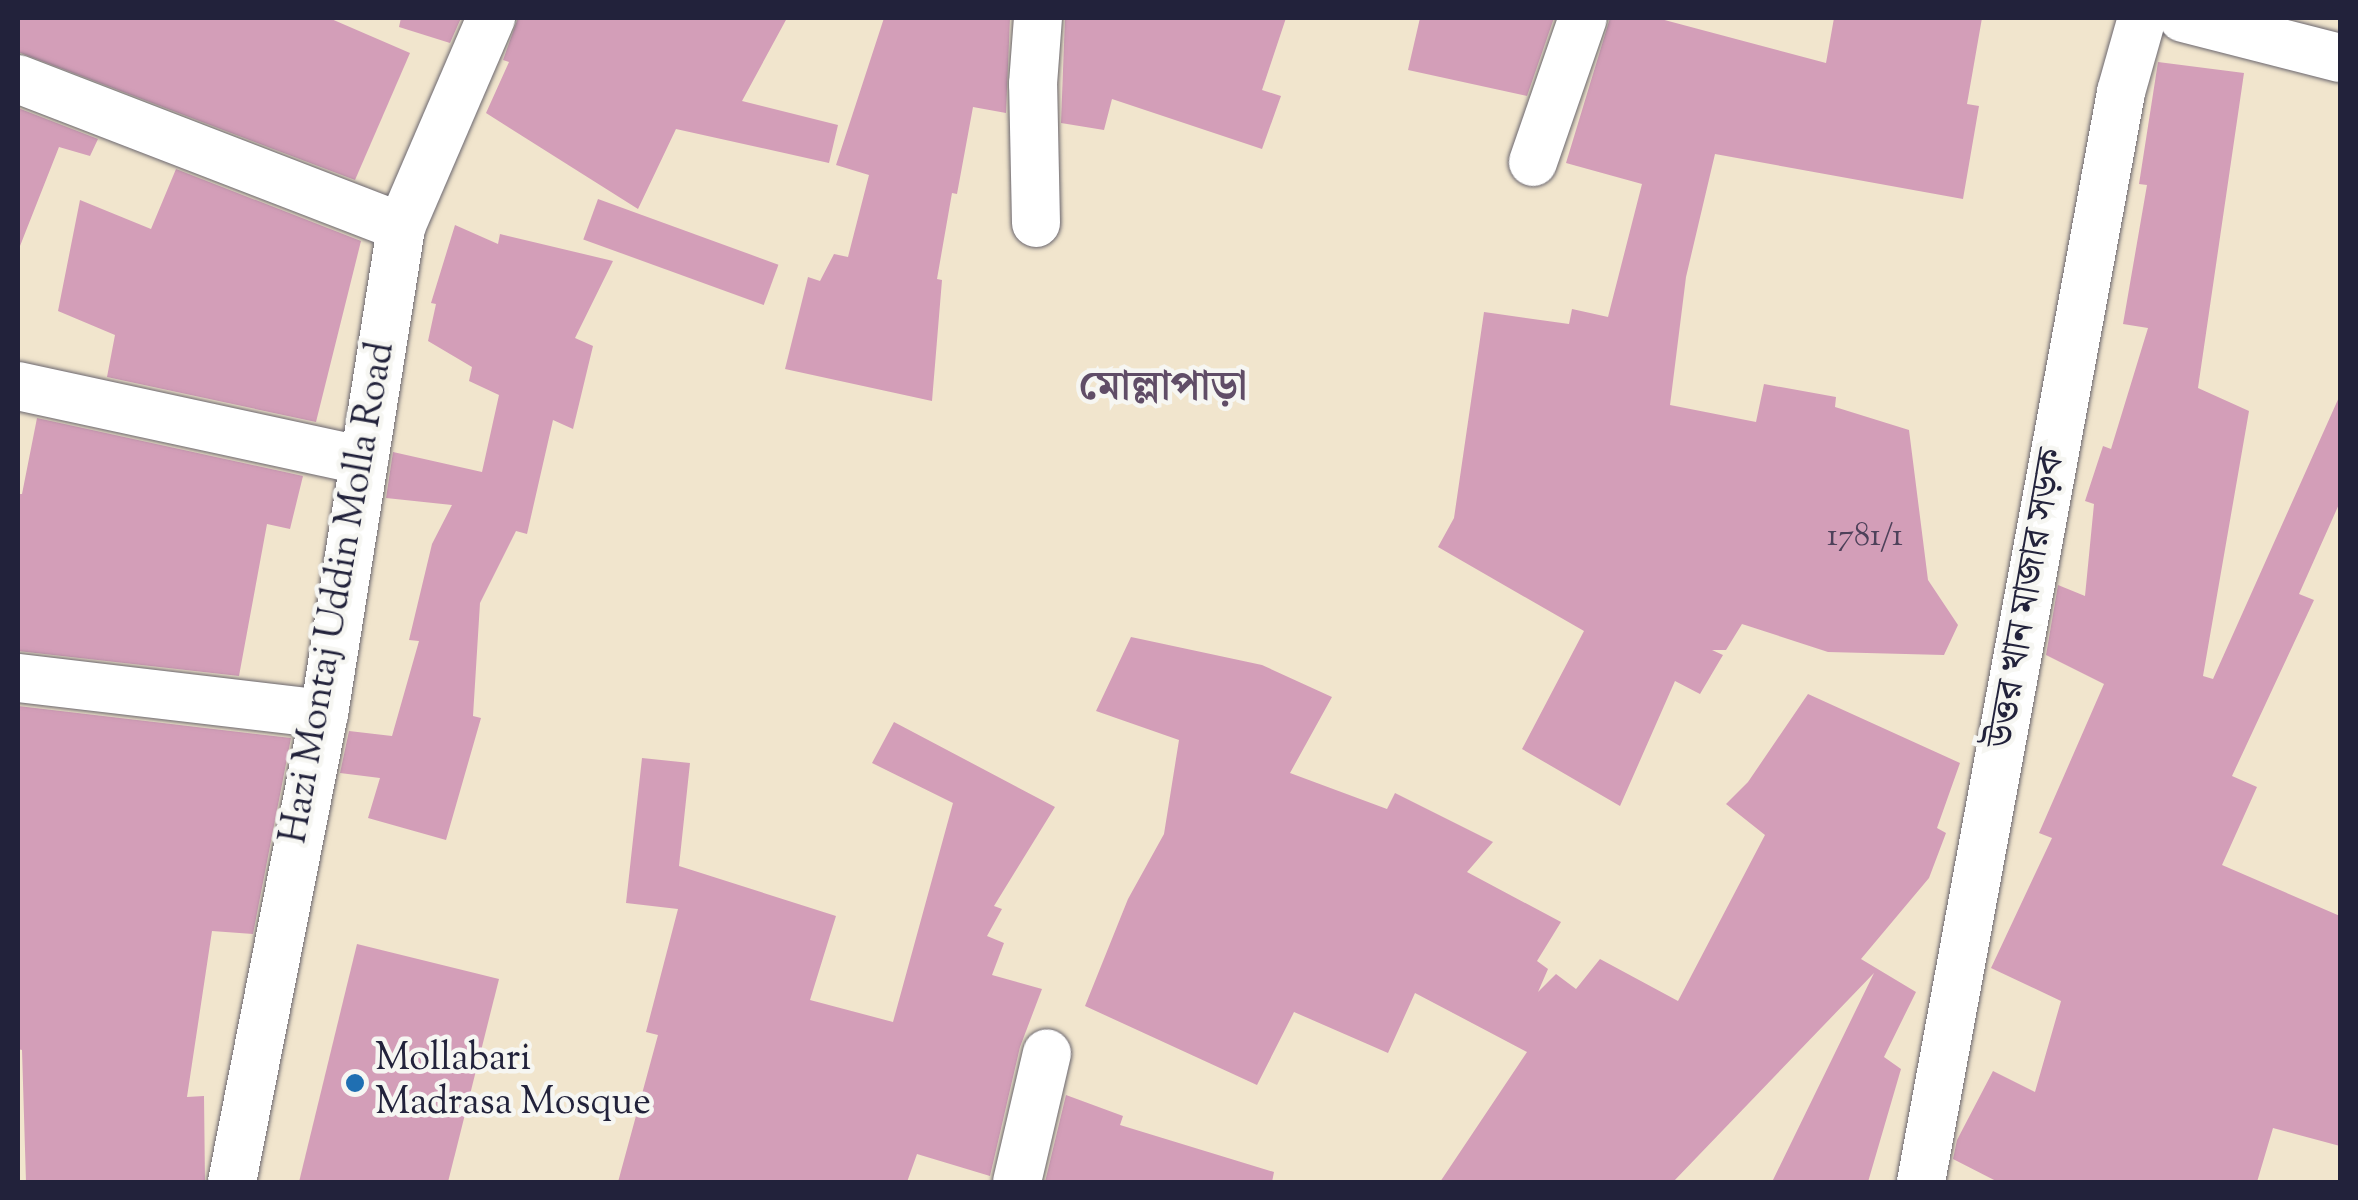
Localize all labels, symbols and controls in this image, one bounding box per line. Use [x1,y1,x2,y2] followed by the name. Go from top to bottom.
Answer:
[273,339,407,847] street label: Hazi Montaj Uddin Molla Road
[1079,364,1247,414] district label: মোল্লাপাড়া
[1980,446,2078,752] street label: উত্তর খান মাজার সড়ক
[1827,518,1903,556] house number: 1781/1
[375,1038,651,1128] place label: Mollabari Madrasa Mosque
[344,1072,366,1094] marker: Mollabari Madrasa Mosque

